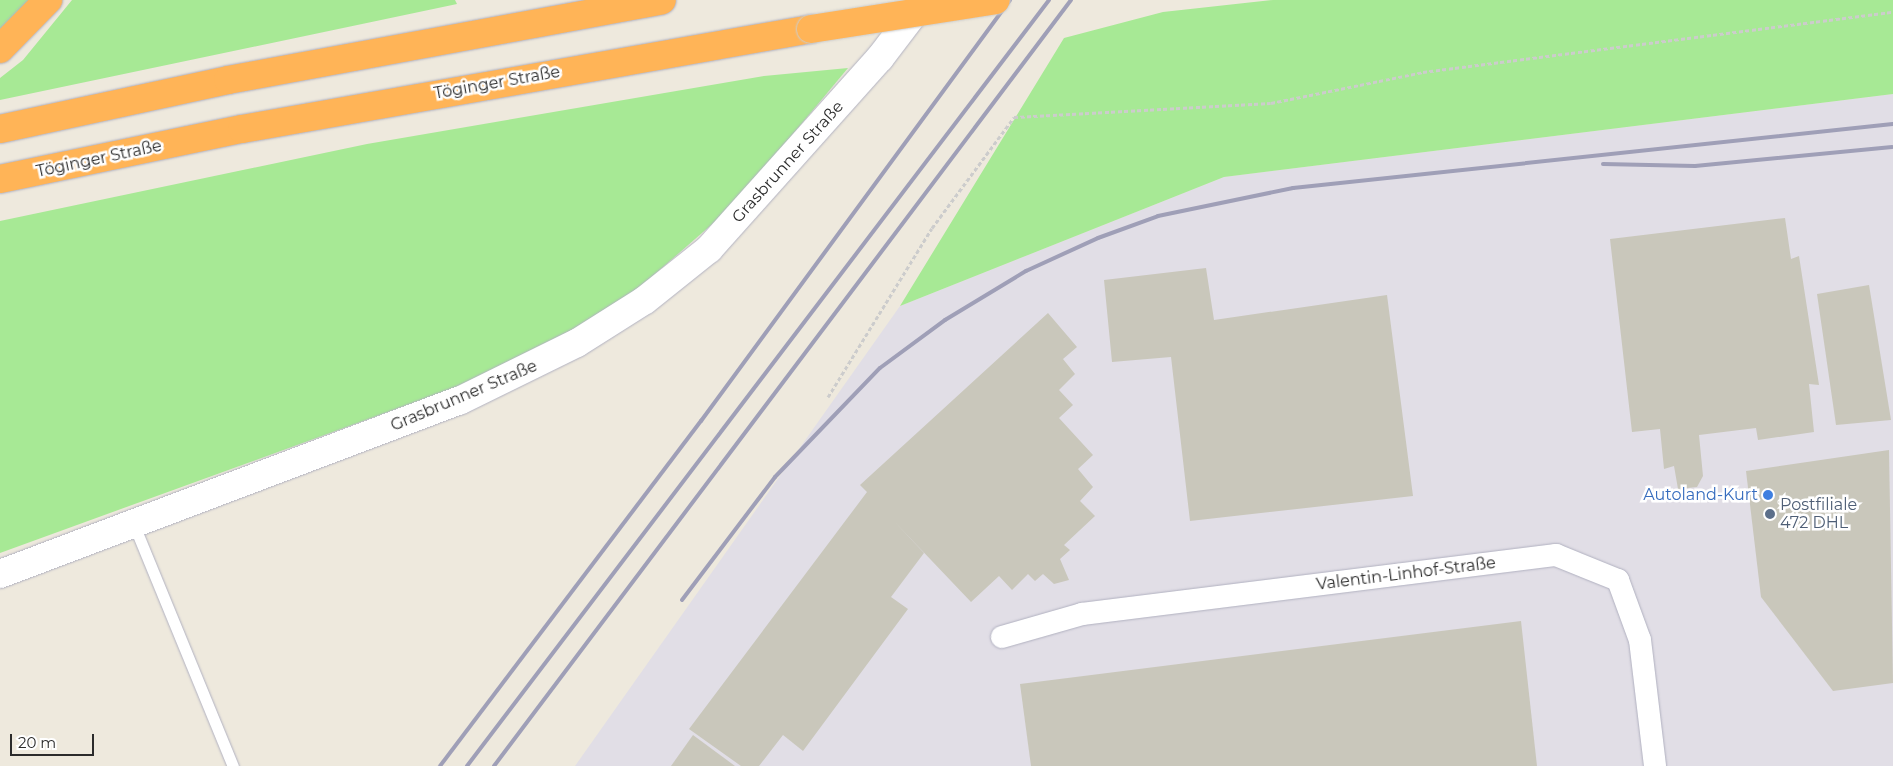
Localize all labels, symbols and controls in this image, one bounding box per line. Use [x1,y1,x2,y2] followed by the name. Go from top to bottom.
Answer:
[433,62,561,104] street label: Töginger Straße
[728,97,848,227] street label: Grasbrunner Straße
[35,136,163,182] street label: Töginger Straße
[388,356,540,436] street label: Grasbrunner Straße
[1643,485,1758,505] place label: Autoland-Kurt
[1762,489,1774,501] marker: Autoland-Kurt
[1780,495,1857,533] place label: Postfiliale 472 DHL
[1764,508,1776,520] marker: Postfiliale 472 DHL
[1315,553,1497,595] street label: Valentin-Linhof-Straße
[12,724,96,756] scale bar
[18,733,56,752] text: 20 m

